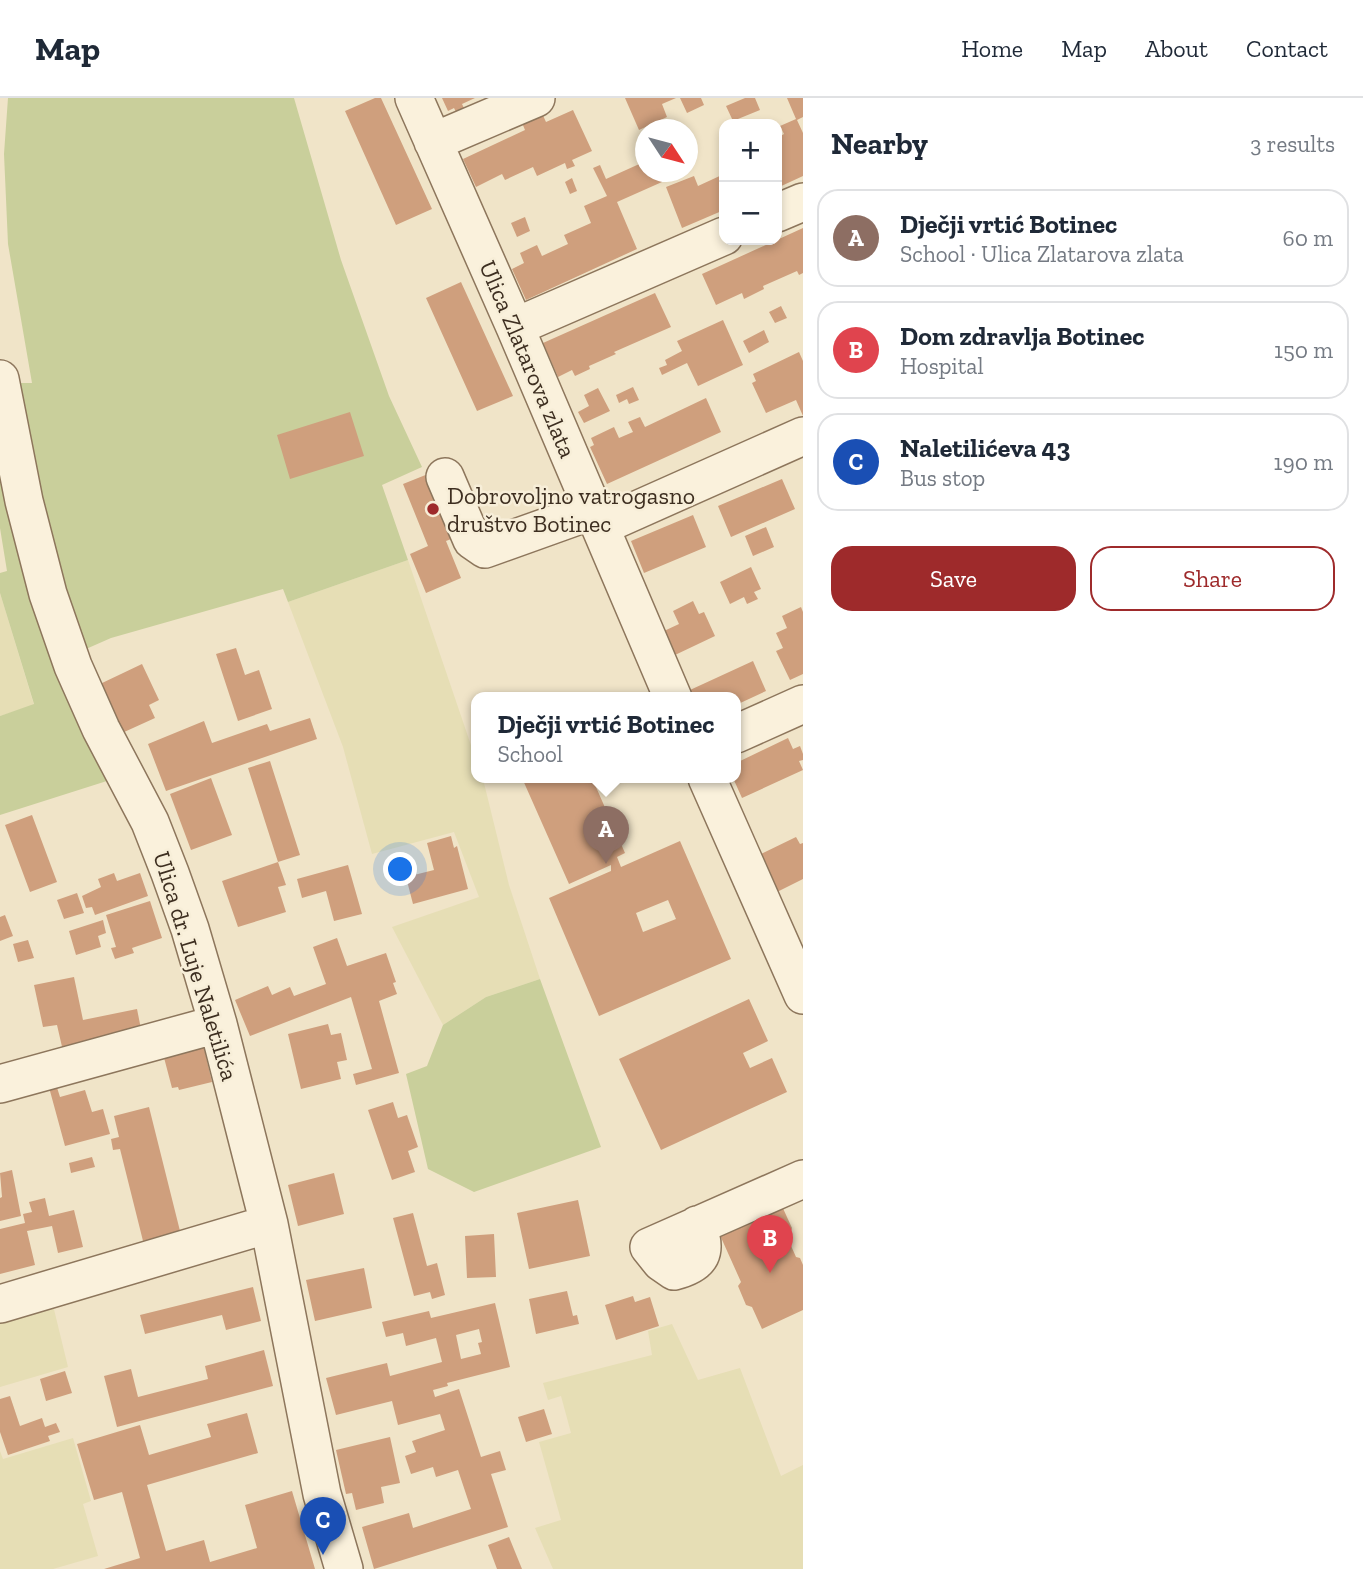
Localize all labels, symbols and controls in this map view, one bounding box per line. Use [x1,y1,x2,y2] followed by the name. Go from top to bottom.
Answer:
[35,29,100,68] text: Map
[961,34,1023,63] text: Home
[1061,34,1107,63] text: Map
[1145,34,1208,63] text: About
[1246,34,1328,63] text: Contact
[635,119,698,182] north arrow
[719,119,782,245] map controls
[719,119,782,182] button: +
[831,126,928,162] text: Nearby
[1250,130,1335,158] text: 3 results
[719,182,782,245] button: −
[900,208,1117,240] text: Dječji vrtić Botinec
[848,224,864,252] text: A
[1282,224,1333,252] text: 60 m
[900,240,1184,268] text: School · Ulica Zlatarova zlata
[473,256,583,462] street label: Ulica Zlatarova zlata
[900,320,1144,352] text: Dom zdravlja Botinec
[849,336,863,364] text: B
[1274,336,1333,364] text: 150 m
[900,352,984,380] text: Hospital
[900,432,1070,464] text: Naletilićeva 43
[849,448,863,476] text: C
[1274,448,1333,476] text: 190 m
[900,464,985,492] text: Bus stop
[447,481,695,538] place label: Dobrovoljno vatrogasno društvo Botinec
[425,501,441,517] marker: Dobrovoljno vatrogasno društvo Botinec
[831,546,1076,611] button: Save
[1090,546,1335,611] button: Share
[471,692,741,783] popup
[497,708,715,740] text: Dječji vrtić Botinec
[497,740,563,768] text: School
[583,806,629,864] pin: A
[147,848,245,1085] street label: Ulica dr. Luje Naletilića
[383,852,417,886] your location
[747,1215,793,1273] pin: B
[300,1497,346,1555] pin: C

